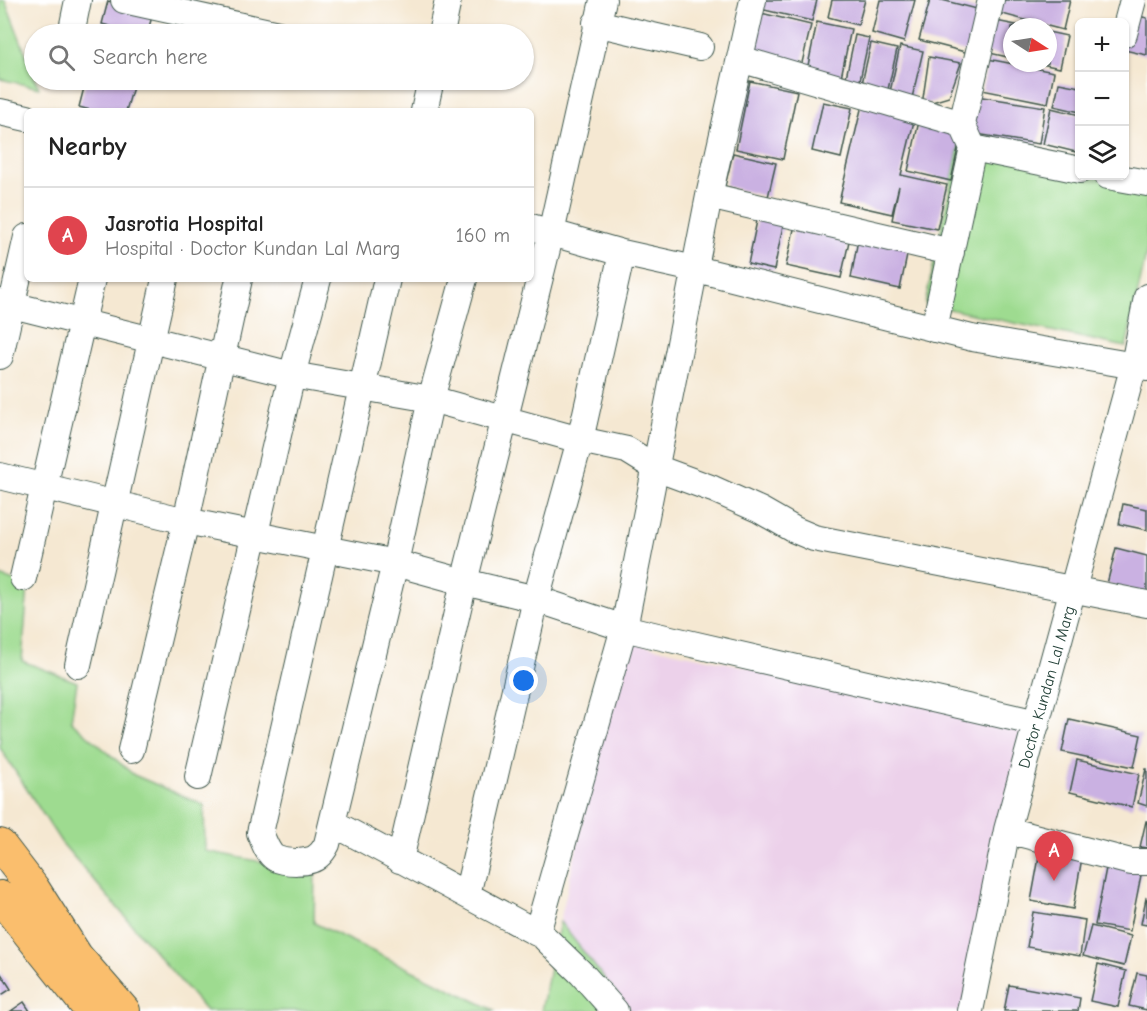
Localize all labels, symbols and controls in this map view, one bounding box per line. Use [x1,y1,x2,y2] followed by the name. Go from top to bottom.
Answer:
[1003,18,1057,72] north arrow
[1075,18,1129,180] map controls
[1075,18,1129,72] button: +
[24,24,534,90] search box
[45,41,78,74] icon: search
[93,44,208,70] text: Search here
[1075,72,1129,126] button: −
[1075,126,1129,180] button: layers
[48,132,127,162] text: Nearby
[105,211,264,237] text: Jasrotia Hospital
[62,224,73,247] text: A
[456,224,510,247] text: 160 m
[105,237,400,260] text: Hospital · Doctor Kundan Lal Marg
[1015,604,1079,770] street label: Doctor Kundan Lal Marg
[509,666,538,695] your location
[1034,832,1074,881] pin: A

